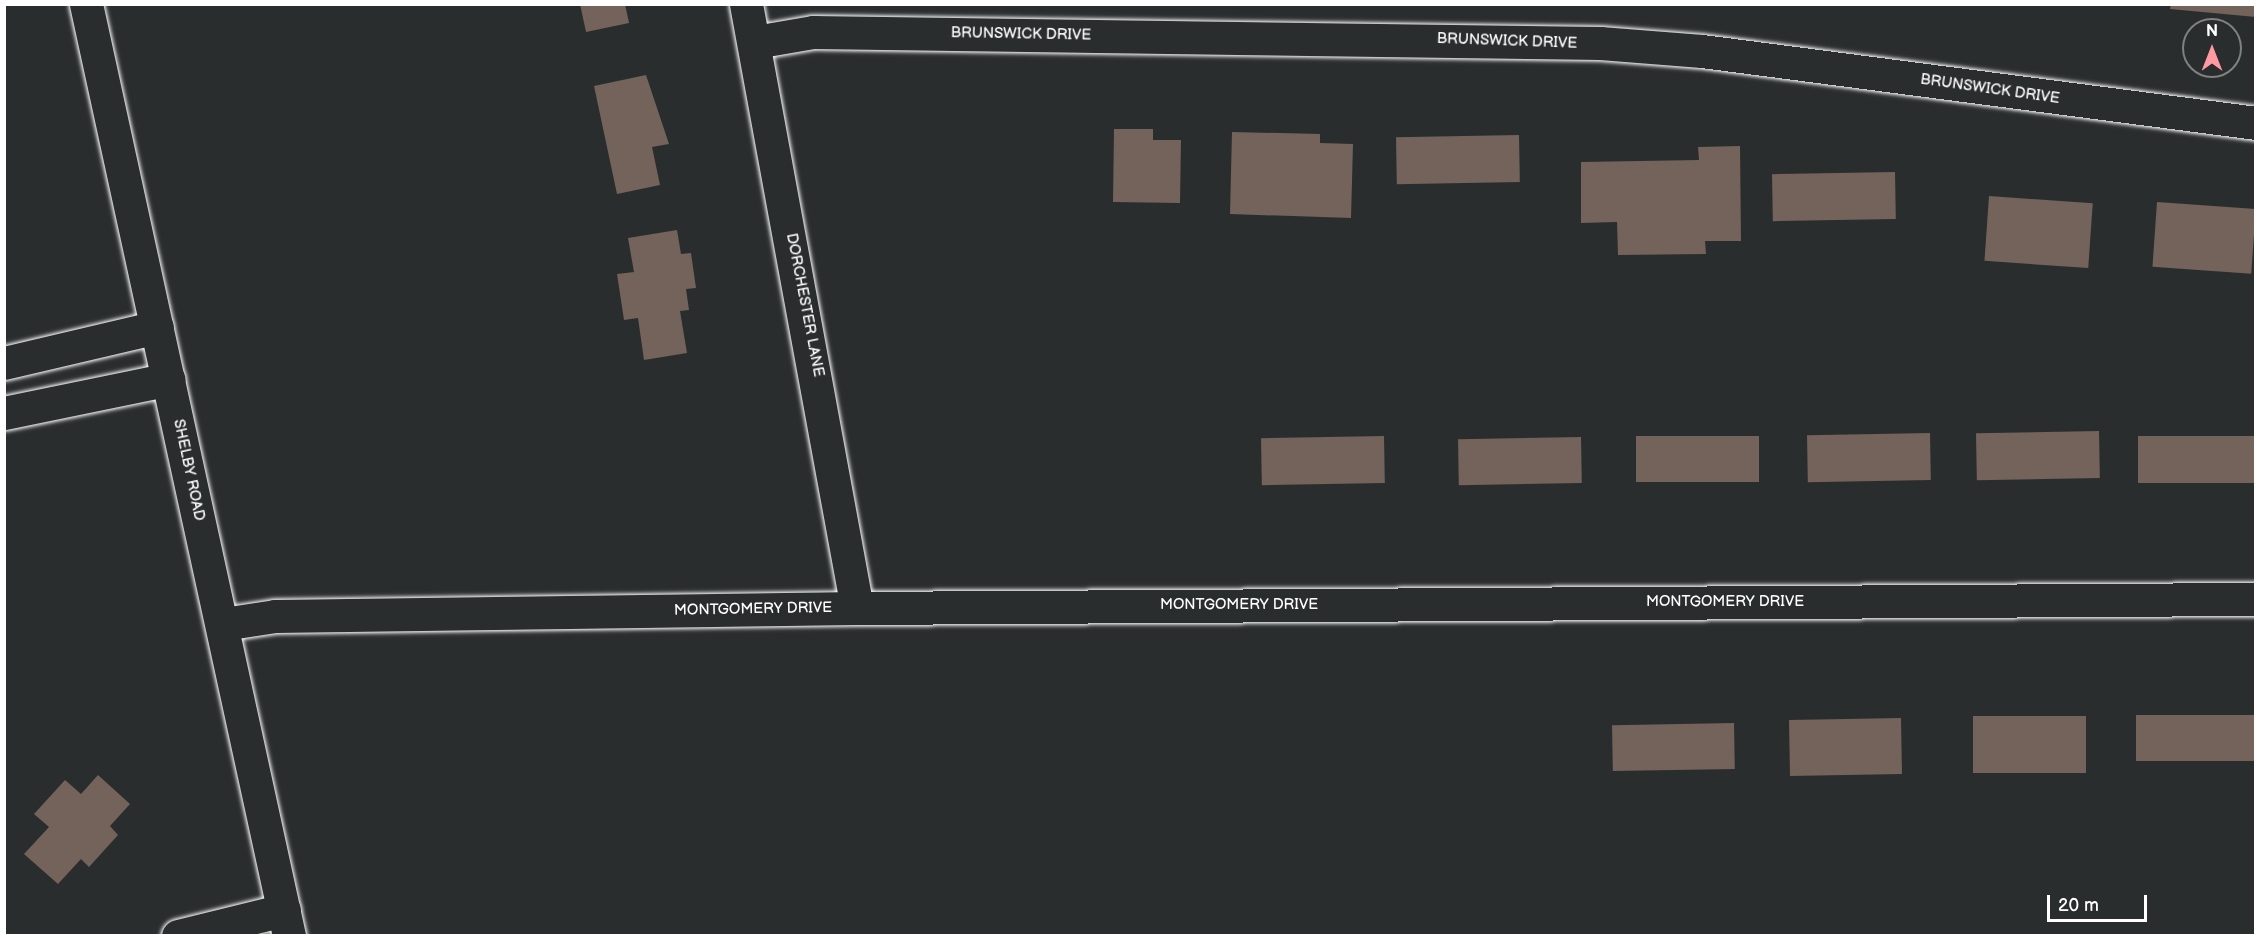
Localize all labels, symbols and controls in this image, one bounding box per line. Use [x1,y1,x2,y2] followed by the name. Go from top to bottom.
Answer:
[2182,18,2242,78] north arrow
[2206,22,2218,41] text: N
[951,24,1091,44] street label: BRUNSWICK DRIVE
[1437,30,1577,52] street label: BRUNSWICK DRIVE
[1919,70,2061,108] street label: BRUNSWICK DRIVE
[782,232,828,378] street label: DORCHESTER LANE
[169,418,209,522] street label: SHELBY ROAD
[1646,593,1804,611] street label: MONTGOMERY DRIVE
[1160,596,1318,614] street label: MONTGOMERY DRIVE
[674,599,832,619] street label: MONTGOMERY DRIVE
[2050,883,2150,921] scale bar
[2058,895,2099,916] text: 20 m

